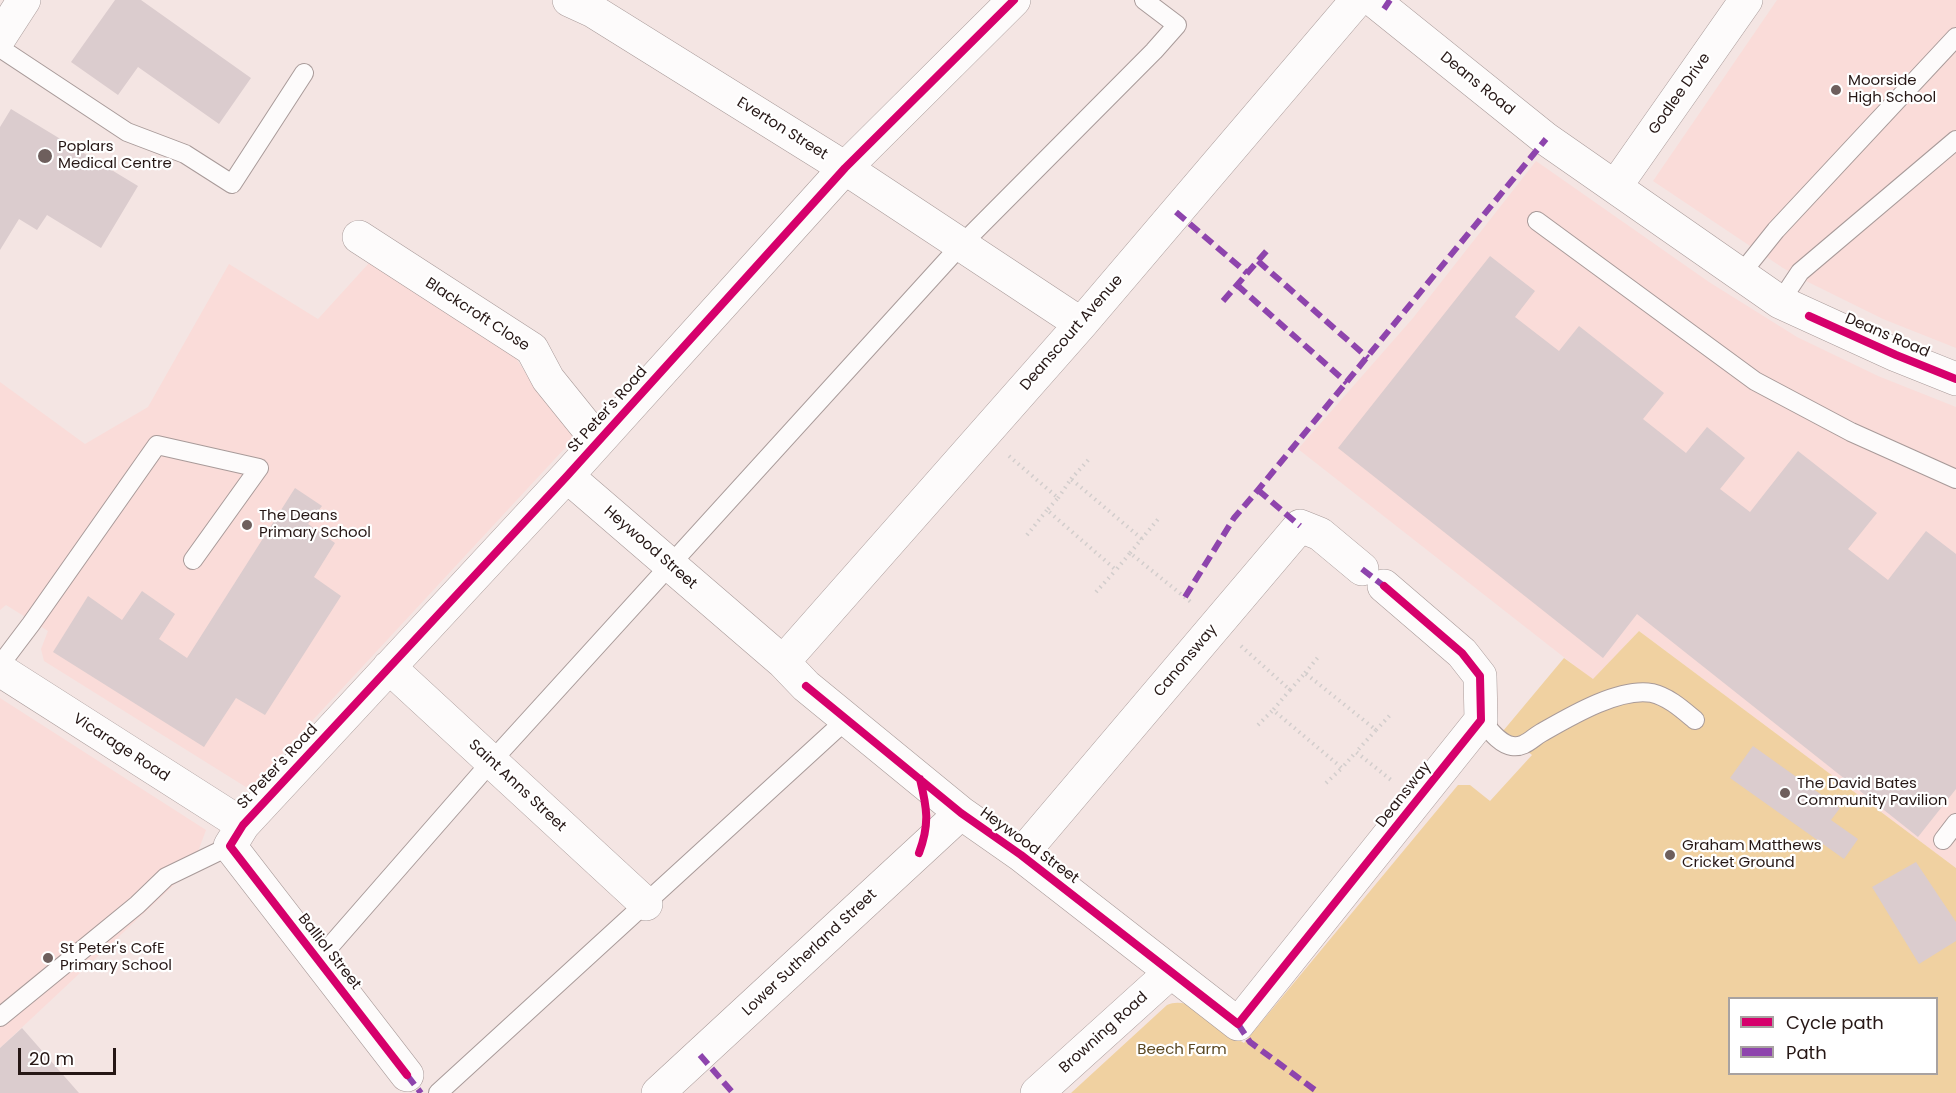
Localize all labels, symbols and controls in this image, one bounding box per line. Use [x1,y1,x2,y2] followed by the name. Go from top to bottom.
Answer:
[1436,49,1518,119] street label: Deans Road
[1645,50,1715,138] street label: Godlee Drive
[1848,72,1936,107] place label: Moorside High School
[1829,83,1843,97] marker: Moorside High School
[733,94,831,164] street label: Everton Street
[58,138,172,173] place label: Poplars Medical Centre
[36,147,54,165] marker: Poplars Medical Centre
[1017,272,1127,394] street label: Deanscourt Avenue
[422,275,532,355] street label: Blackcroft Close
[1842,310,1932,362] street label: Deans Road
[565,363,651,457] street label: St Peter's Road
[600,503,700,593] street label: Heywood Street
[259,507,371,542] place label: The Deans Primary School
[240,518,254,532] marker: The Deans Primary School
[1150,621,1222,701] street label: Canonsway
[69,710,173,786] street label: Vicarage Road
[234,721,322,813] street label: St Peter's Road
[465,736,569,836] street label: Saint Anns Street
[1373,759,1435,831] street label: Deansway
[1797,775,1947,810] place label: The David Bates Community Pavilion
[1778,786,1792,800] marker: The David Bates Community Pavilion
[976,804,1082,888] street label: Heywood Street
[1682,837,1822,872] place label: Graham Matthews Cricket Ground
[1663,848,1677,862] marker: Graham Matthews Cricket Ground
[739,886,881,1020] street label: Lower Sutherland Street
[294,910,364,994] street label: Balliol Street
[60,940,172,975] place label: St Peter's CofE Primary School
[41,951,55,965] marker: St Peter's CofE Primary School
[1056,989,1152,1077] street label: Browning Road
[1728,997,1938,1075] legend
[1786,1010,1884,1035] text: Cycle path
[21,1036,118,1074] scale bar
[1786,1040,1827,1065] text: Path
[1137,1041,1227,1059] park label: Beech Farm
[29,1046,74,1071] text: 20 m

